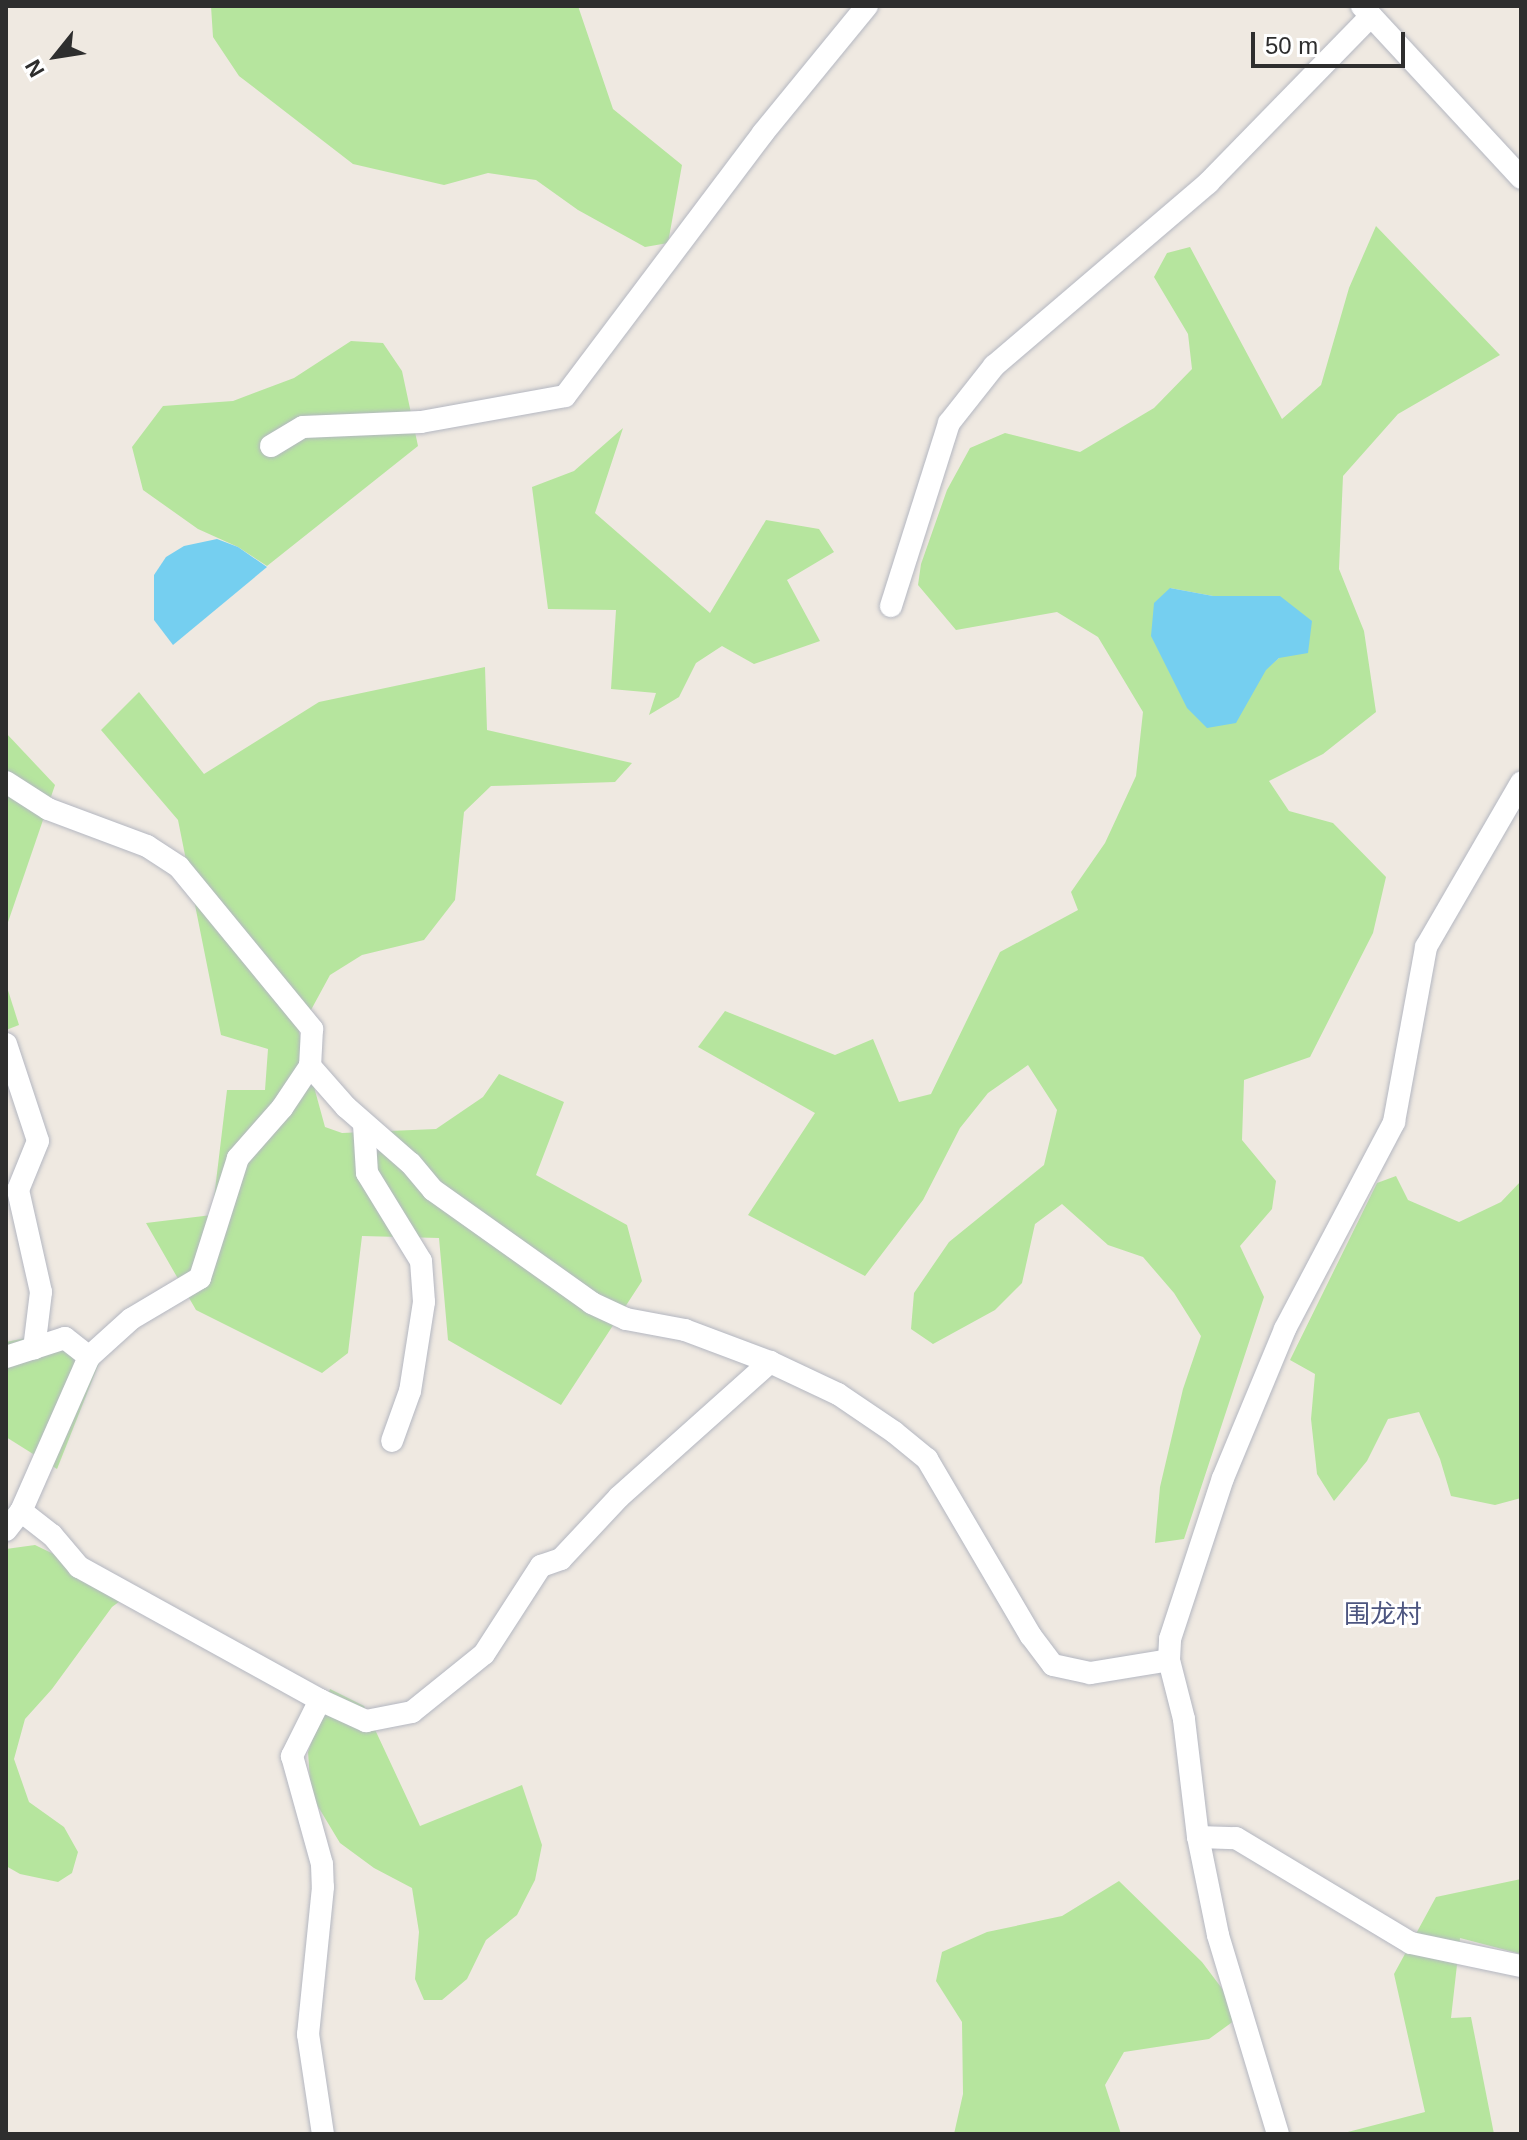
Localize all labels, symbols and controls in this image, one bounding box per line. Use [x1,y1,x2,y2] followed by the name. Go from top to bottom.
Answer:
[16,16,96,96] north arrow
[1255,16,1409,66] scale bar
[1265,32,1318,59] text: 50 m
[20,55,50,81] text: N
[1344,1599,1422,1631] district label: 围龙村

